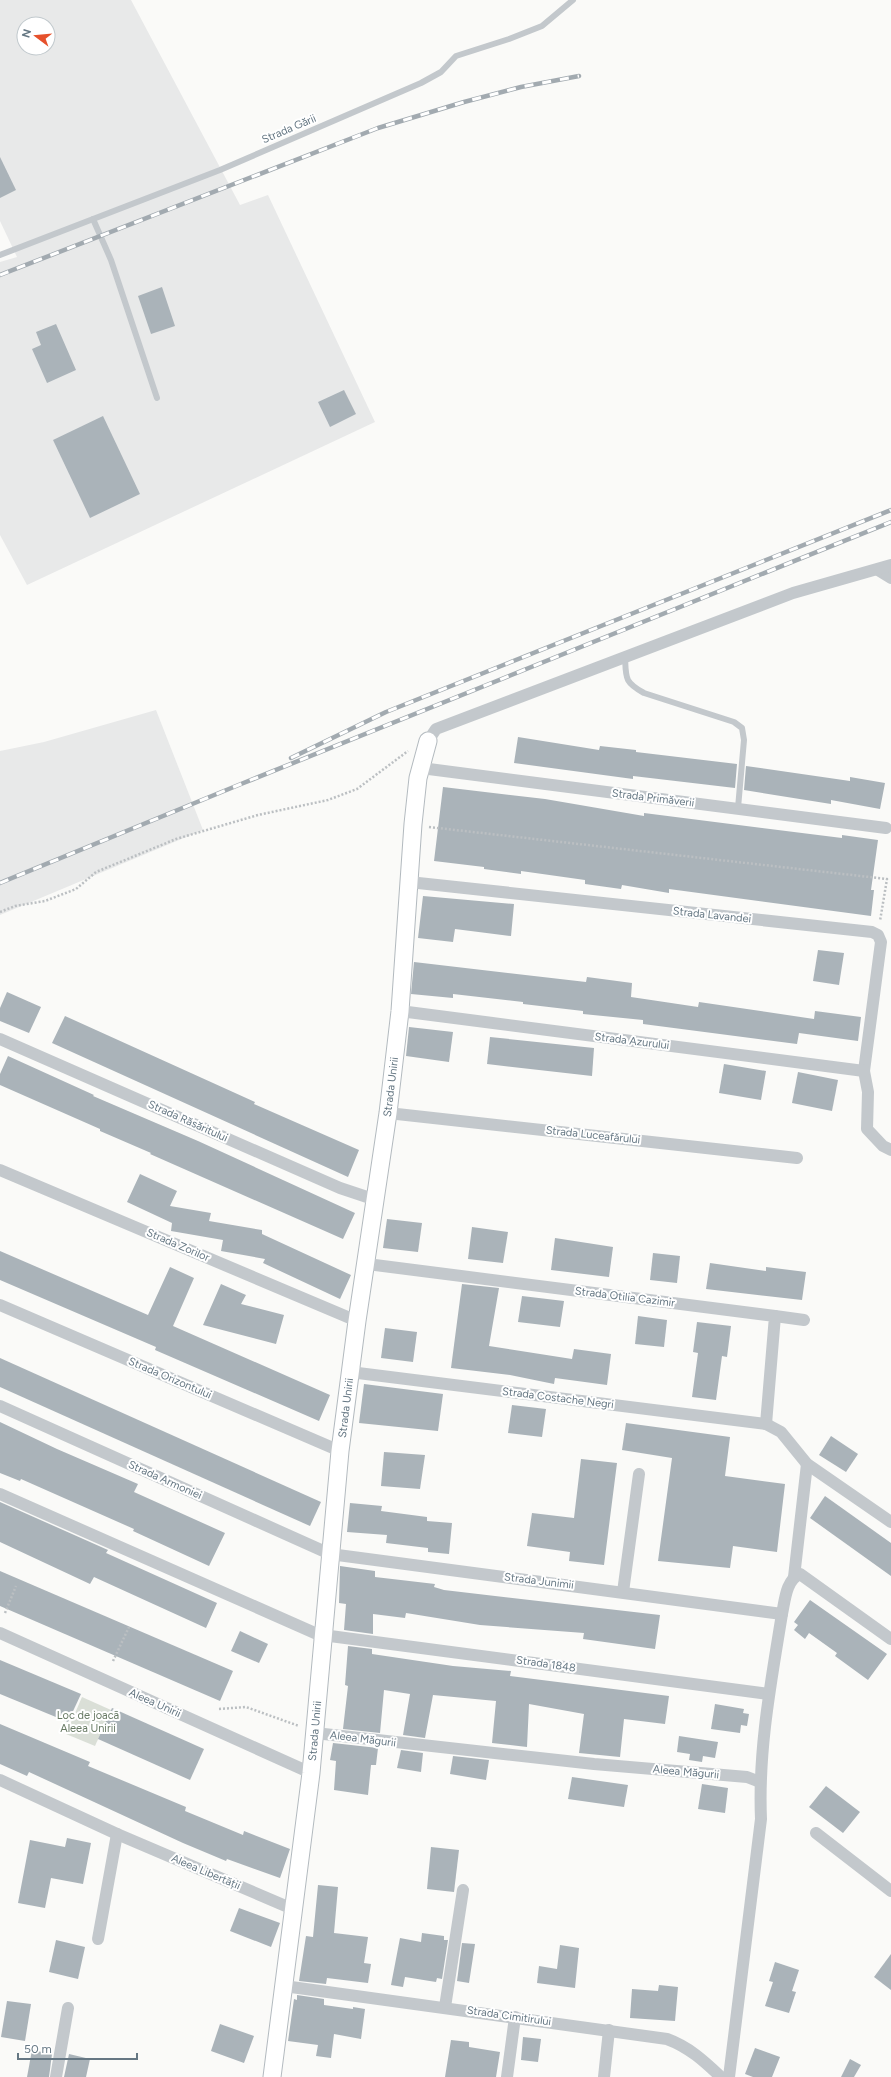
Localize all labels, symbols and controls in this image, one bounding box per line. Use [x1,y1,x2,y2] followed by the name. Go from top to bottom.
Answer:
[16,16,56,56] north arrow
[19,27,34,39] text: N
[260,112,318,146] street label: Strada Gării
[611,786,695,810] street label: Strada Primăverii
[672,904,752,926] street label: Strada Lavandei
[594,1030,670,1052] street label: Strada Azurului
[381,1056,401,1118] street label: Strada Unirii
[146,1098,230,1144] street label: Strada Răsăritului
[545,1124,641,1146] street label: Strada Luceafǎrului
[145,1226,212,1264] street label: Strada Zorilor
[574,1284,676,1310] street label: Strada Otilia Cazimir
[126,1355,214,1401] street label: Strada Orizontului
[336,1377,356,1439] street label: Strada Unirii
[502,1385,614,1411] street label: Strada Costache Negri
[126,1458,204,1502] street label: Strada Armoniei
[503,1570,575,1592] street label: Strada Junimii
[515,1653,577,1675] street label: Strada 1848
[127,1686,183,1720] street label: Aleea Unirii
[306,1700,324,1762] street label: Strada Unirii
[57,1709,119,1735] park label: Loc de joacă Aleea Unirii
[329,1728,397,1750] street label: Aleea Măgurii
[652,1763,720,1781] street label: Aleea Măgurii
[170,1852,242,1892] street label: Aleea Libertății
[466,2004,552,2028] street label: Strada Cimitirului
[18,2035,137,2061] scale bar
[24,2042,52,2056] text: 50 m

